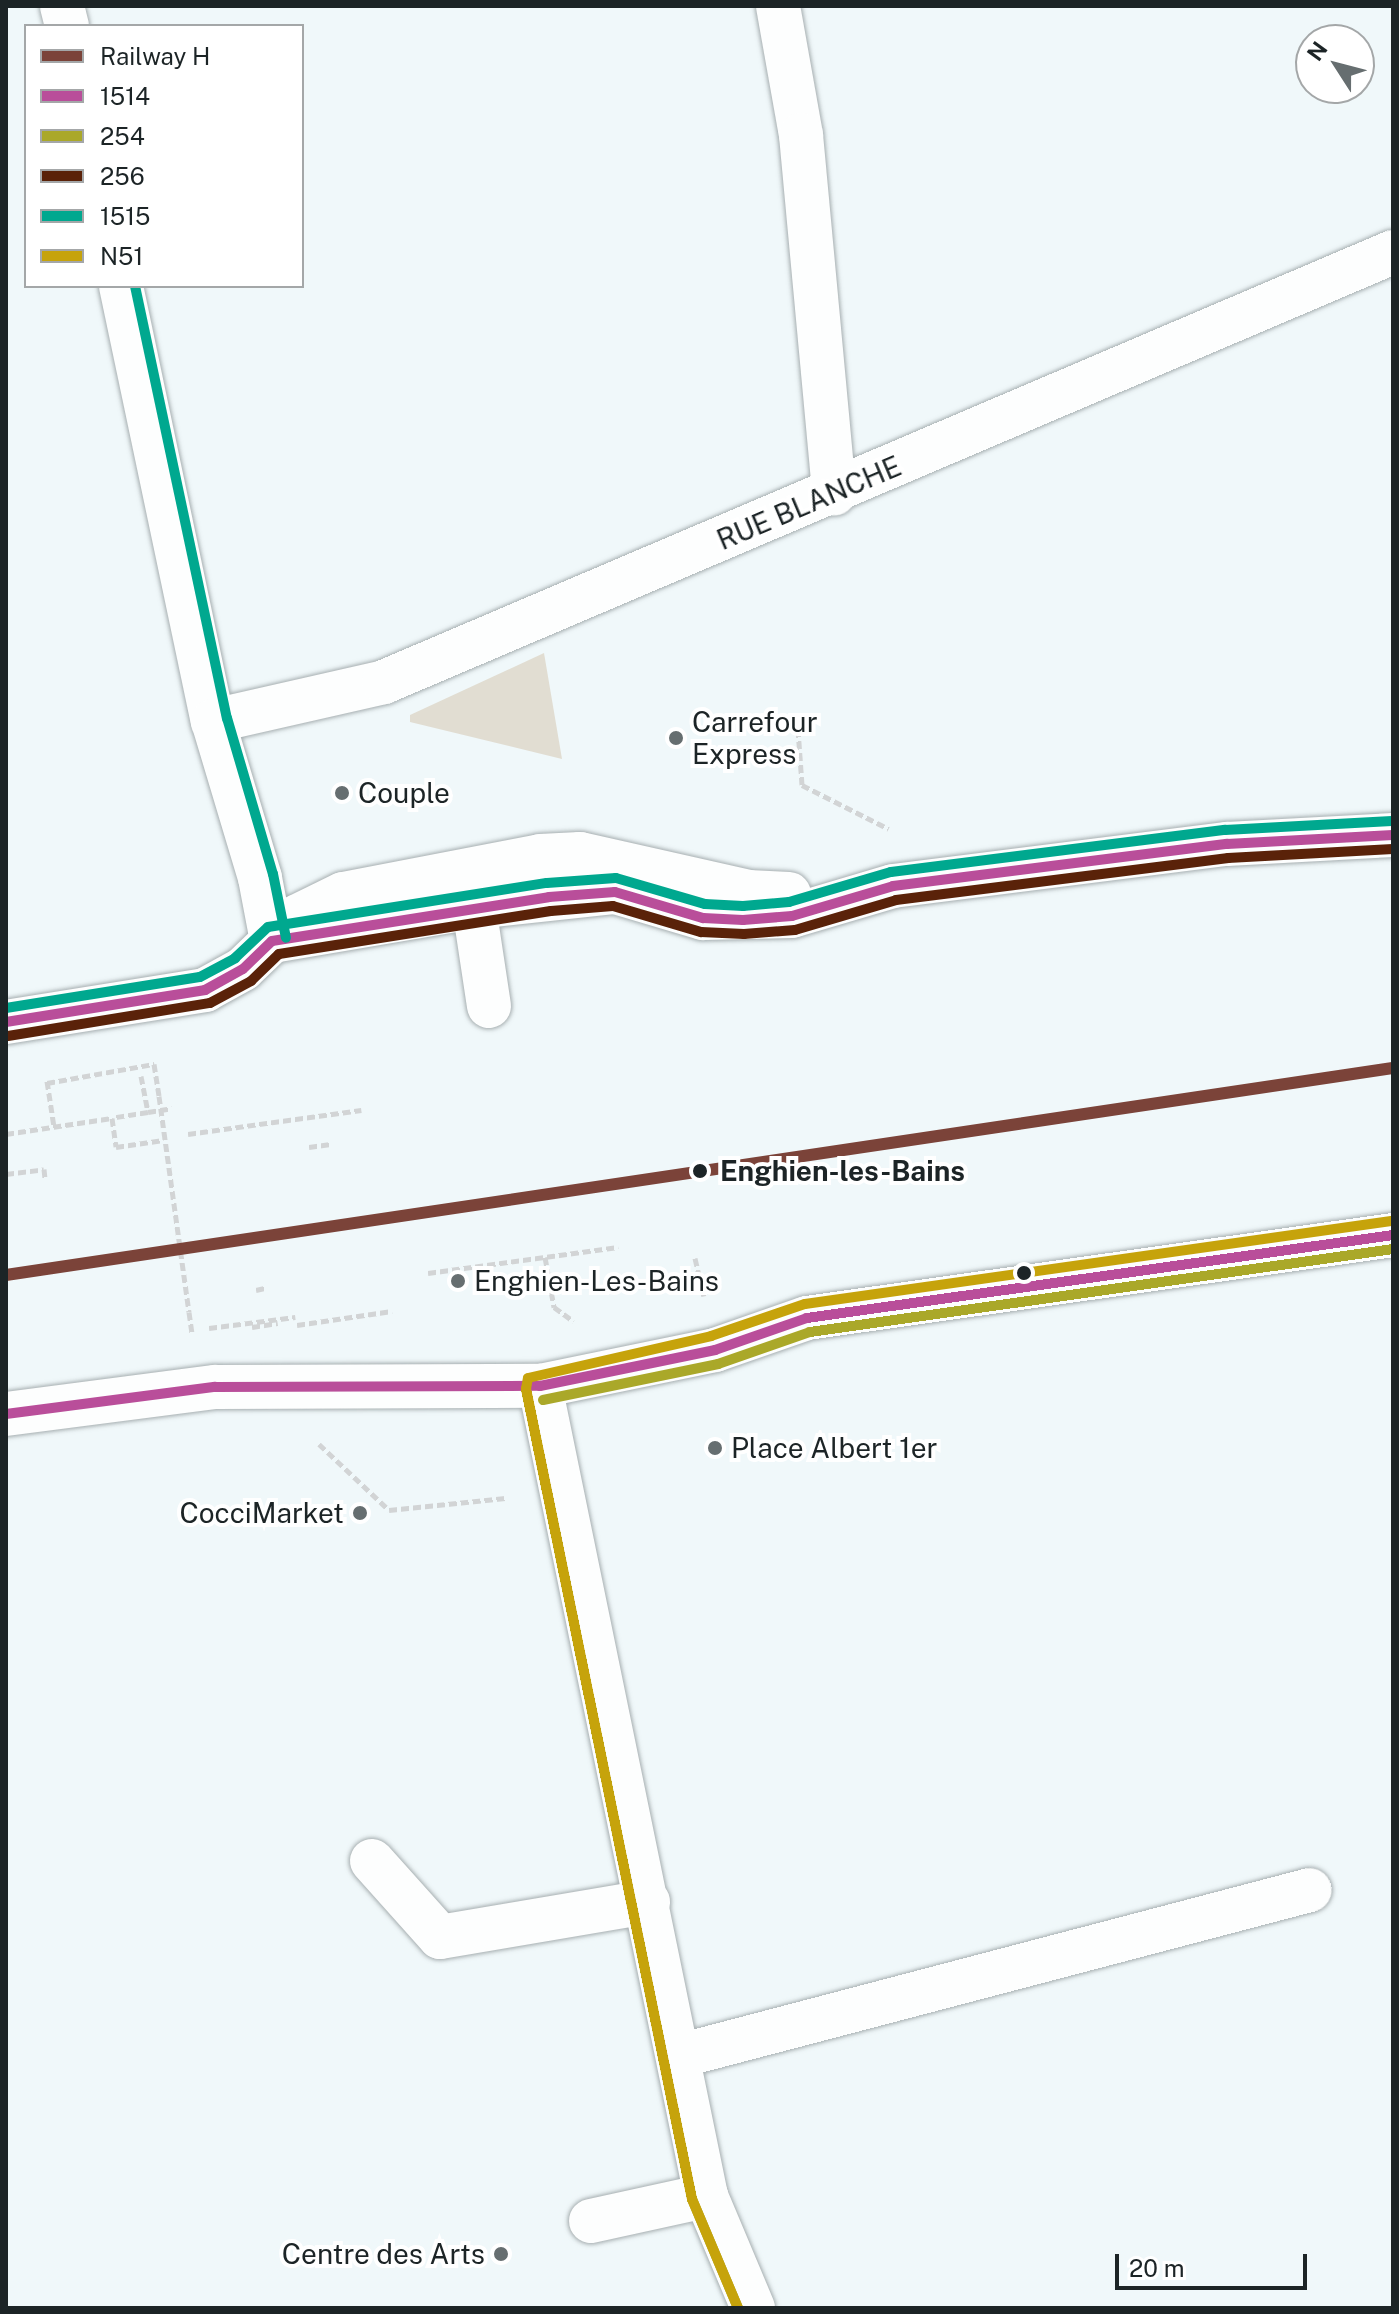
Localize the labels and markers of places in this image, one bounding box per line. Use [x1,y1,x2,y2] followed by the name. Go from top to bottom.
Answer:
[692,705,818,771] place label: Carrefour Express
[667,729,685,747] marker: Carrefour Express
[358,776,450,810] place label: Couple
[333,784,351,802] marker: Couple
[720,1154,965,1188] place label: Enghien-les-Bains
[687,1158,713,1184] marker: Enghien-les-Bains
[474,1264,719,1298] place label: Enghien-Les-Bains
[1016,1265,1032,1281] unlabelled marker
[449,1272,467,1290] marker: Enghien-Les-Bains
[731,1431,938,1465] place label: Place Albert 1er
[706,1439,724,1457] marker: Place Albert 1er
[180,1496,344,1530] place label: CocciMarket
[351,1504,369,1522] marker: CocciMarket
[281,2237,485,2271] place label: Centre des Arts
[492,2245,510,2263] marker: Centre des Arts

